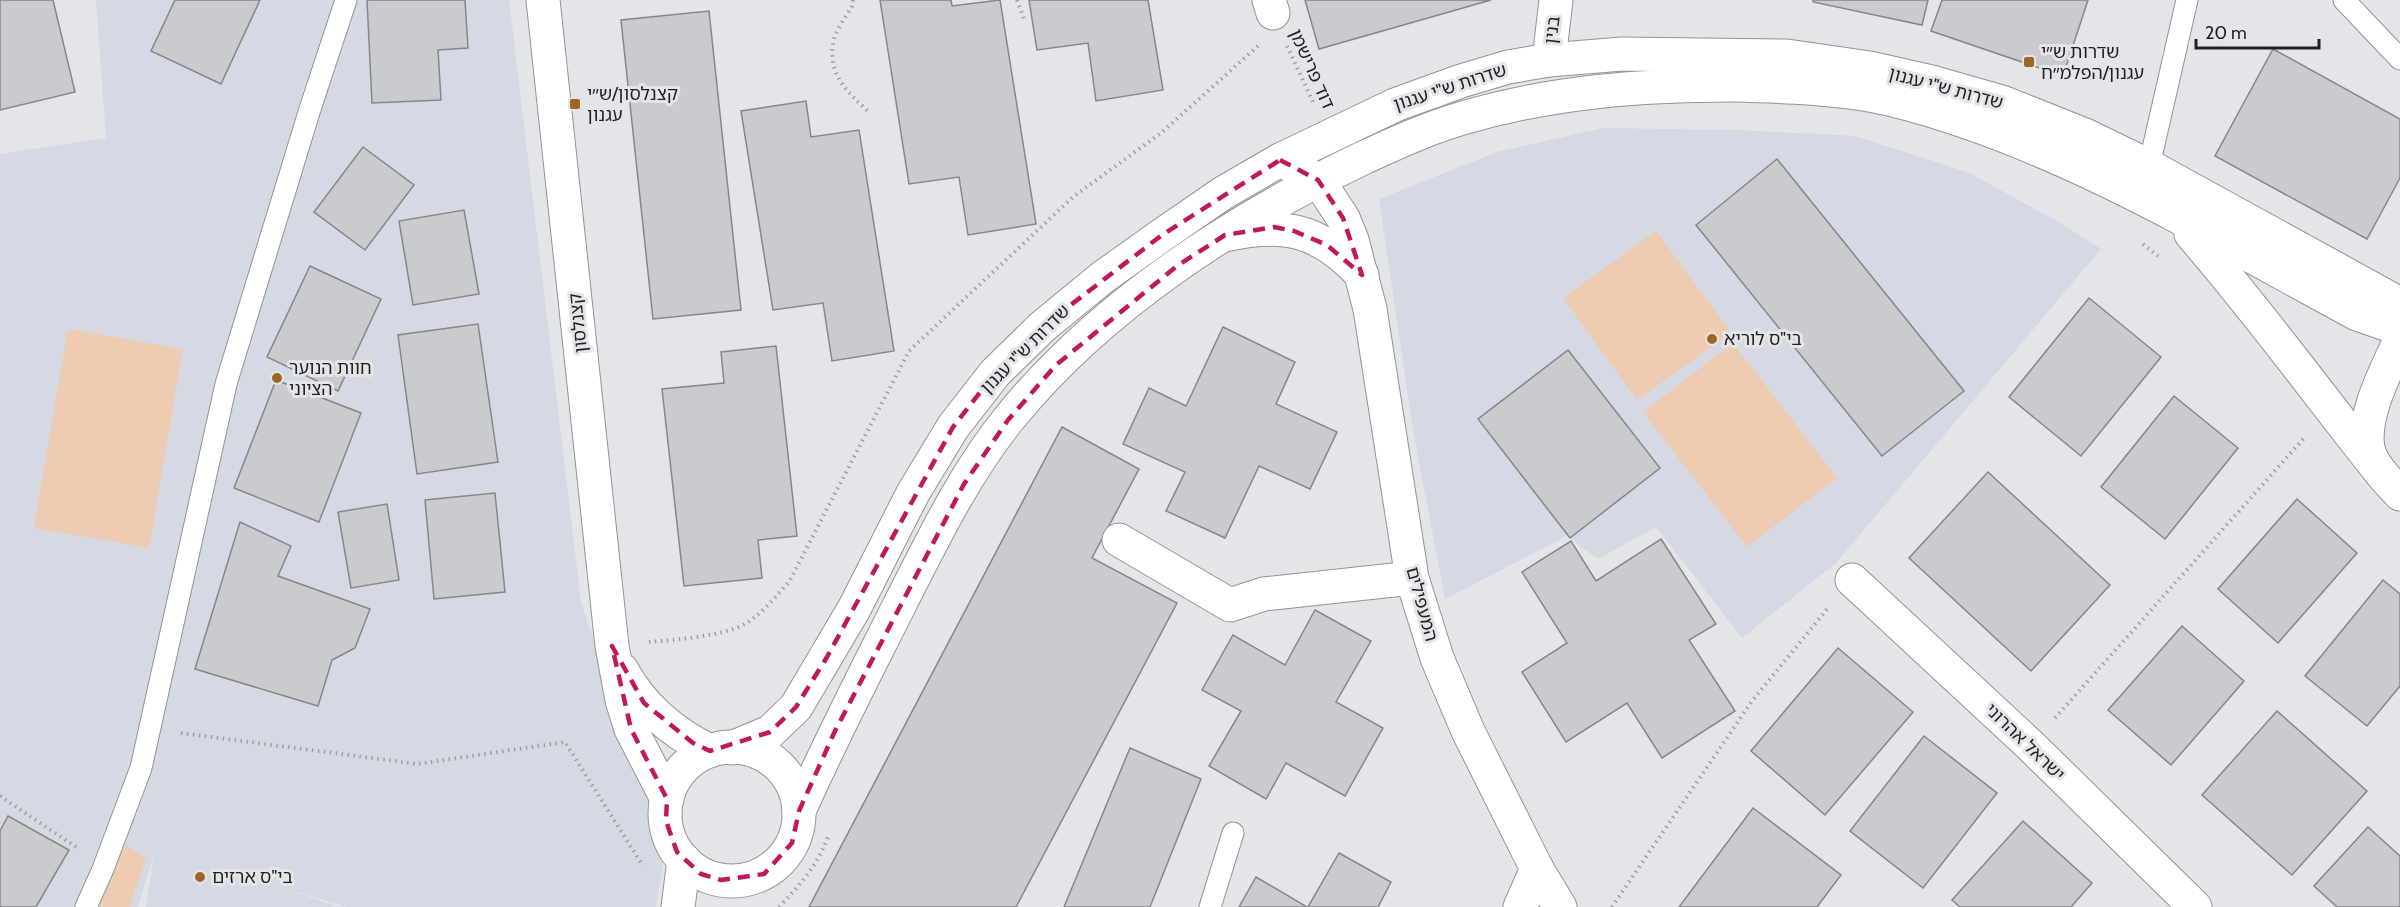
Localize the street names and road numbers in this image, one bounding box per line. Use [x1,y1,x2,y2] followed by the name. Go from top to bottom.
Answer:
[1539,15,1565,45] street label: בנין
[1285,25,1340,113] street label: דוד פרישמן
[1391,58,1509,116] street label: שדרות ש"י עגנון
[1886,62,2006,114] street label: שדרות ש"י עגנון
[564,292,592,354] street label: קצנלסון
[976,300,1074,398] street label: שדרות ש"י עגנון
[1401,564,1443,644] street label: המעפילים
[1981,699,2069,785] street label: ישראל אהרוני

